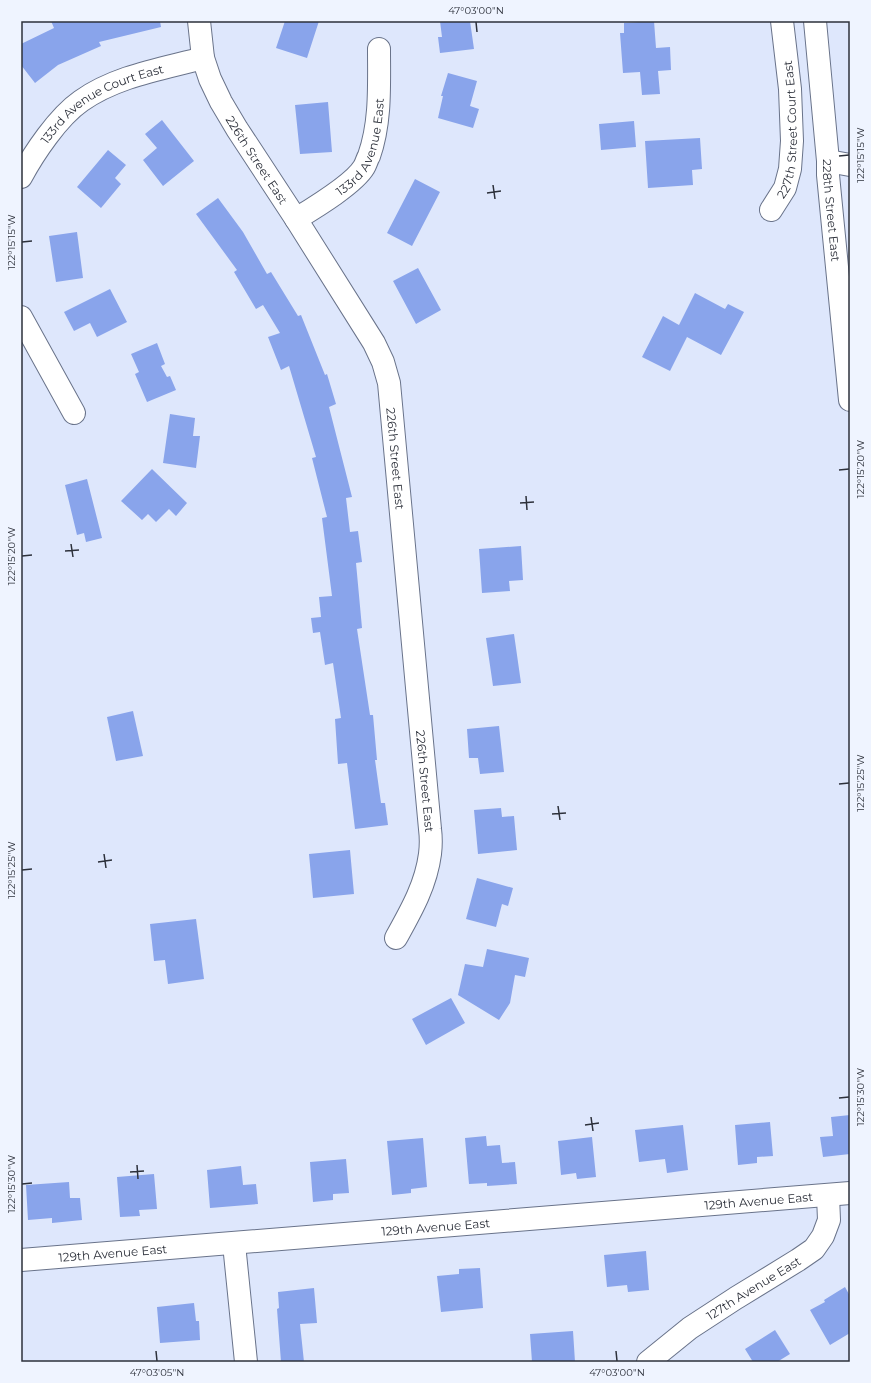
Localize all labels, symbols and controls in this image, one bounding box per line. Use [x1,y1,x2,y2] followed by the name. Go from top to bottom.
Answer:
[448,4,504,17] text: 47°03'00"N
[773,60,800,201] street label: 227th Street Court East
[37,61,165,146] street label: 133rd Avenue Court East
[333,98,386,198] street label: 133rd Avenue East
[223,113,292,207] street label: 226th Street East
[854,127,867,183] text: 122°15'15"W
[820,159,844,262] street label: 228th Street East
[5,214,18,270] text: 122°15'15"W
[384,407,408,510] street label: 226th Street East
[854,440,867,498] text: 122°15'20"W
[5,527,18,585] text: 122°15'20"W
[413,729,438,833] street label: 226th Street East
[854,754,867,812] text: 122°15'25"W
[5,841,18,899] text: 122°15'25"W
[854,1068,867,1126] text: 122°15'30"W
[5,1155,18,1213] text: 122°15'30"W
[704,1189,814,1212] street label: 129th Avenue East
[381,1215,491,1238] street label: 129th Avenue East
[58,1241,168,1264] street label: 129th Avenue East
[703,1253,803,1323] street label: 127th Avenue East
[130,1366,184,1379] text: 47°03'05"N
[589,1366,645,1379] text: 47°03'00"N

